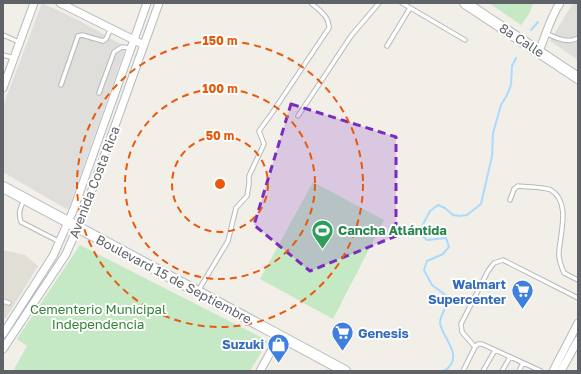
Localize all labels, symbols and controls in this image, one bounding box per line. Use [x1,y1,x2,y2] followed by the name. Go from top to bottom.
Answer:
[496,20,548,60] street label: 8a Calle
[203,33,237,48] text: 150 m
[202,81,238,96] text: 100 m
[65,124,123,240] street label: Avenida Costa Rica
[206,128,234,143] text: 50 m
[213,177,227,191] centre of rings
[309,217,335,250] sports icon: Cancha Atlántida
[338,222,447,238] place label: Cancha Atlántida
[93,231,255,327] street label: Boulevard 15 de Septiembre
[428,276,506,307] place label: Walmart Supercenter
[509,278,535,311] supermarket icon: Walmart Supercenter
[30,301,166,332] park label: Cementerio Municipal Independencia
[330,320,356,353] supermarket icon: Genesis
[358,325,409,341] place label: Genesis
[266,331,292,364] shop icon: Suzuki
[222,336,264,352] place label: Suzuki

